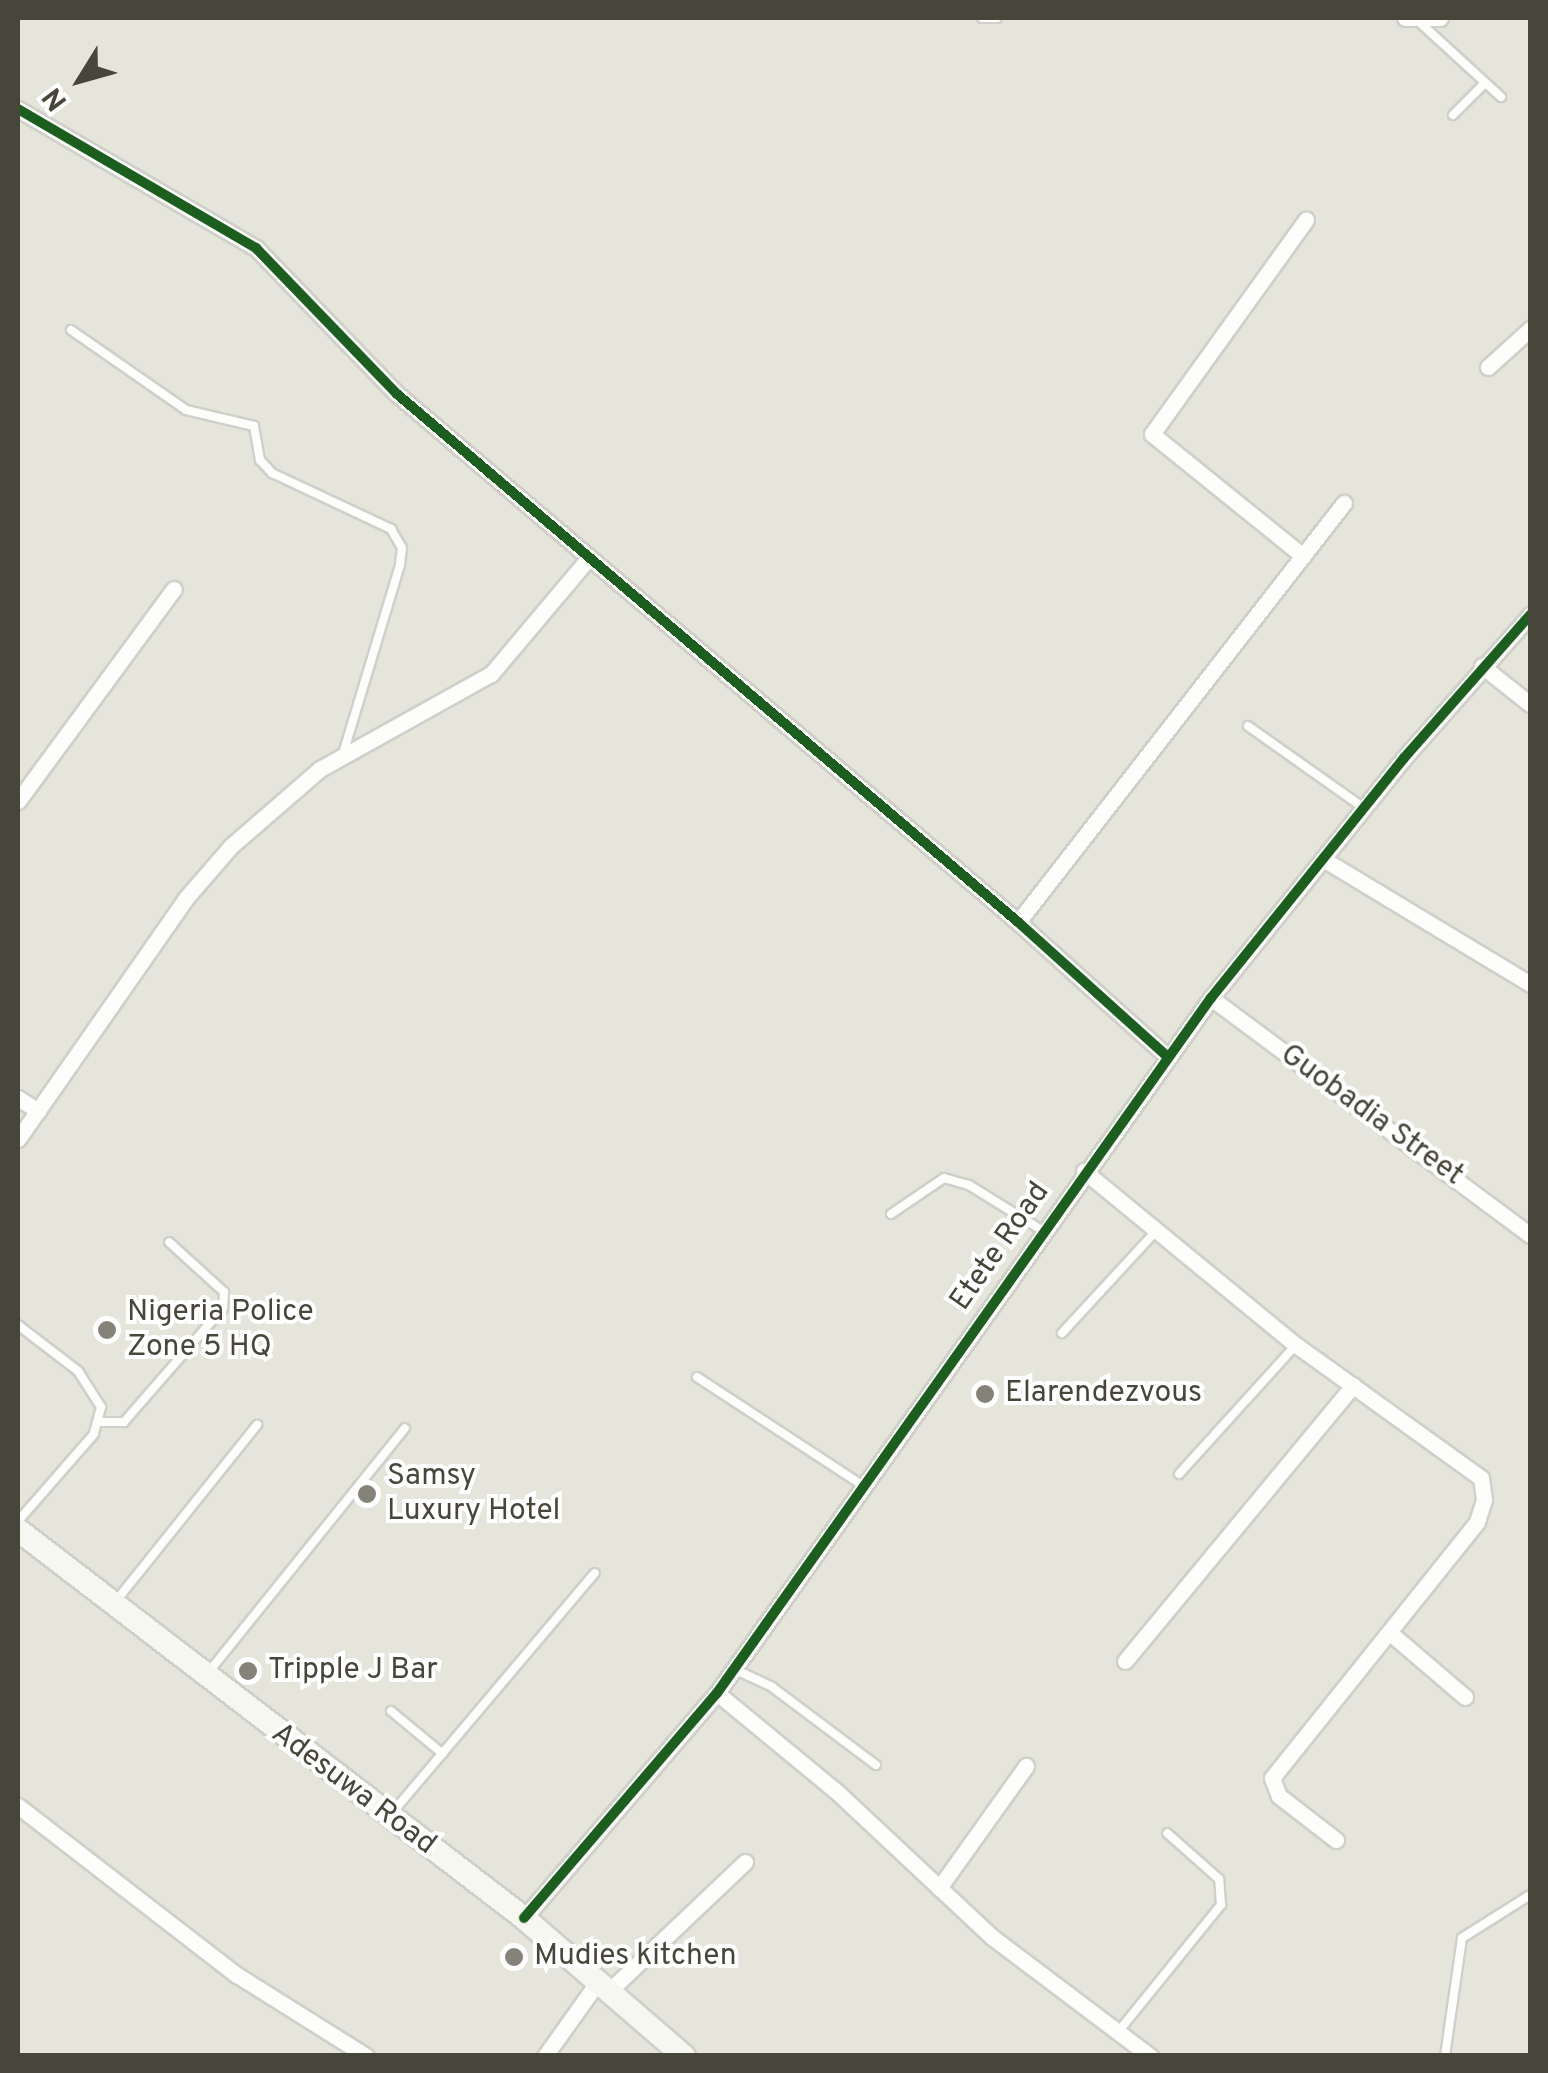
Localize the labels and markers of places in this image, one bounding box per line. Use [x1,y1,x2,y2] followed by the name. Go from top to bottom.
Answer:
[127,1295,314,1366] place label: Nigeria Police Zone 5 HQ
[96,1319,118,1341] marker: Nigeria Police Zone 5 HQ
[1005,1376,1202,1412] place label: Elarendezvous
[974,1383,996,1405] marker: Elarendezvous
[387,1459,560,1530] place label: Samsy Luxury Hotel
[356,1483,378,1505] marker: Samsy Luxury Hotel
[268,1653,438,1689] place label: Tripple J Bar
[237,1660,259,1682] marker: Tripple J Bar
[534,1939,737,1975] place label: Mudies kitchen
[503,1946,525,1968] marker: Mudies kitchen

